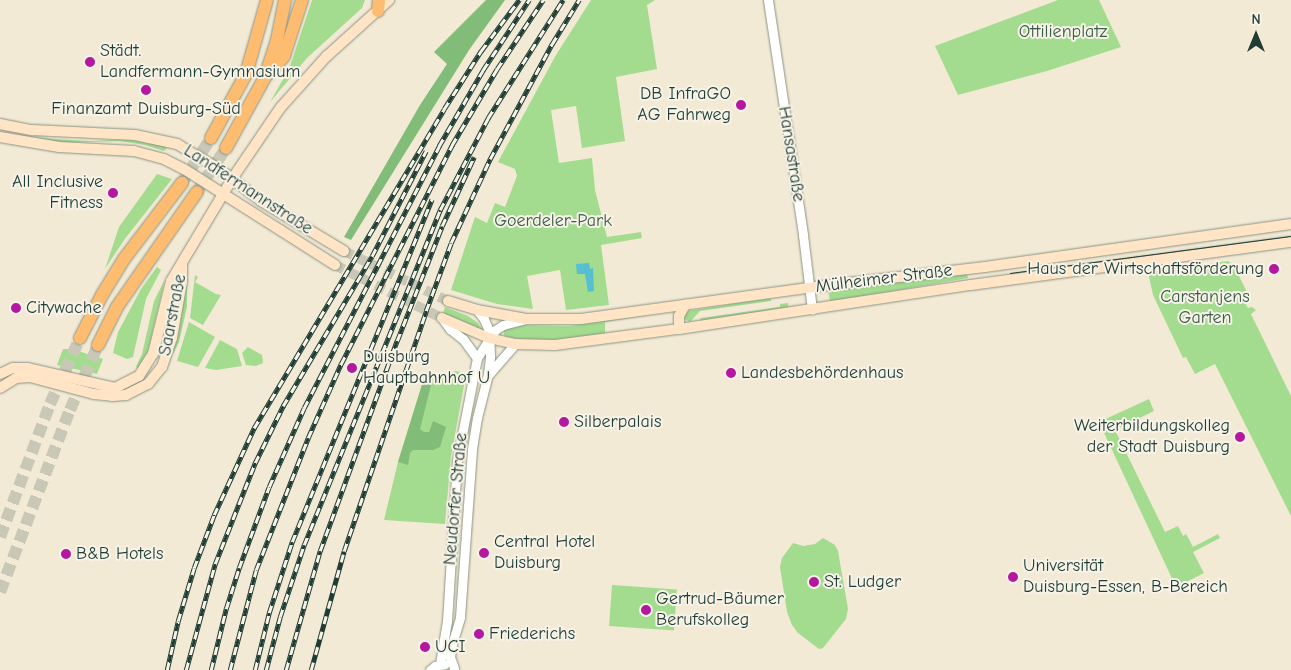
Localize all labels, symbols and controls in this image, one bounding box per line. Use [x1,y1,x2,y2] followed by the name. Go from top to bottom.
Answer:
[1231,10,1281,60] north arrow
[1251,11,1261,28] text: N
[1019,21,1107,43] park label: Ottilienplatz
[100,41,300,84] place label: Städt. Landfermann-Gymnasium
[84,56,96,68] marker: Städt. Landfermann-Gymnasium
[140,84,152,96] marker: Finanzamt Duisburg-Süd
[637,84,731,126] place label: DB InfraGO AG Fahrweg
[51,98,241,120] place label: Finanzamt Duisburg-Süd
[735,99,747,111] marker: DB InfraGO AG Fahrweg
[773,105,809,203] street label: Hansastraße
[179,140,317,240] street label: Landfermannstraße
[12,172,103,214] place label: All Inclusive Fitness
[107,187,119,199] marker: All Inclusive Fitness
[494,210,612,232] park label: Goerdeler-Park
[1027,258,1264,280] place label: Haus der Wirtschaftsförderung
[814,260,954,298] street label: Mülheimer Straße
[1268,263,1280,275] marker: Haus der Wirtschaftsförderung
[154,272,192,358] street label: Saarstraße
[1160,287,1250,330] park label: Carstanjens Garten
[26,297,101,319] place label: Citywache
[10,302,22,314] marker: Citywache
[363,347,490,389] place label: Duisburg Hauptbahnhof U
[345,361,359,375] marker: Duisburg Hauptbahnhof U
[741,362,904,384] place label: Landesbehördenhaus
[725,367,737,379] marker: Landesbehördenhaus
[574,411,661,433] place label: Silberpalais
[558,416,570,428] marker: Silberpalais
[1074,416,1230,458] place label: Weiterbildungskolleg der Stadt Duisburg
[1234,431,1246,443] marker: Weiterbildungskolleg der Stadt Duisburg
[439,432,473,566] street label: Neudorfer Straße
[494,532,595,574] place label: Central Hotel Duisburg
[76,543,163,565] place label: B&B Hotels
[478,547,490,559] marker: Central Hotel Duisburg
[60,548,72,560] marker: B&B Hotels
[1023,556,1228,598] place label: Universität Duisburg-Essen, B-Bereich
[824,571,901,593] place label: St. Ludger
[1007,571,1019,583] marker: Universität Duisburg-Essen, B-Bereich
[808,576,820,588] marker: St. Ludger
[656,589,784,632] place label: Gertrud-Bäumer Berufskolleg
[640,604,652,616] marker: Gertrud-Bäumer Berufskolleg
[489,623,575,645] place label: Friederichs
[473,628,485,640] marker: Friederichs
[435,636,466,658] place label: UCI
[419,641,431,653] marker: UCI

